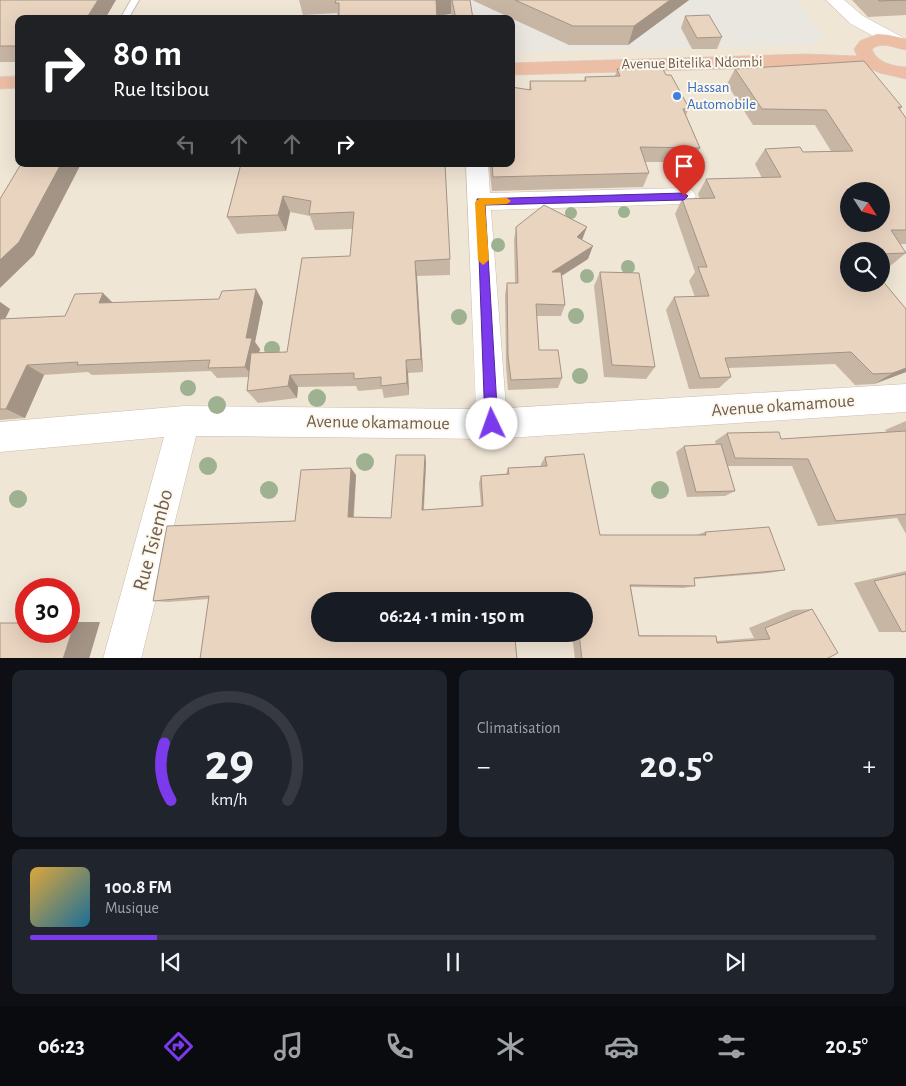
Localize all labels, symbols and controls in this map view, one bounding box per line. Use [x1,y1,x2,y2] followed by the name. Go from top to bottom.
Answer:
[30,35,95,100] icon: right
[113,37,182,72] text: 80 m
[621,54,763,72] street label: Avenue Bitelika Ndombi
[113,78,209,100] text: Rue Itsibou
[687,80,756,112] place label: Hassan Automobile
[671,90,683,102] marker: Hassan Automobile
[172,130,200,158] icon: left
[225,130,253,158] icon: ahead
[278,130,306,158] icon: ahead
[331,130,359,158] icon: right
[663,145,705,196] pin
[670,152,698,180] icon: arrive
[840,182,890,232] north arrow
[840,182,890,292] map controls
[840,242,890,292] button: search
[711,392,855,420] street label: Avenue okamamoue
[465,397,517,449] position arrow
[306,413,450,433] street label: Avenue okamamoue
[129,487,177,593] street label: Rue Tsiembo
[15,578,80,643] speed limit sign: 30
[379,607,525,626] text: 06:24 · 1 min · 150 m
[477,720,561,736] text: Climatisation
[205,737,254,789] text: 29
[640,747,713,785] text: 20.5°
[477,753,490,781] text: −
[863,753,876,781] text: +
[211,791,248,809] text: km/h
[105,878,172,897] text: 100.8 FM
[105,900,159,916] text: Musique
[157,948,185,976] icon: previous
[439,948,467,976] icon: pause
[721,948,749,976] icon: next
[161,1029,196,1064] icon: directions
[271,1029,306,1064] icon: music
[382,1029,417,1064] icon: phone
[493,1029,528,1064] icon: climate
[604,1029,639,1064] icon: car
[714,1029,749,1064] icon: filters
[38,1035,85,1057] text: 06:23
[825,1035,868,1057] text: 20.5°

